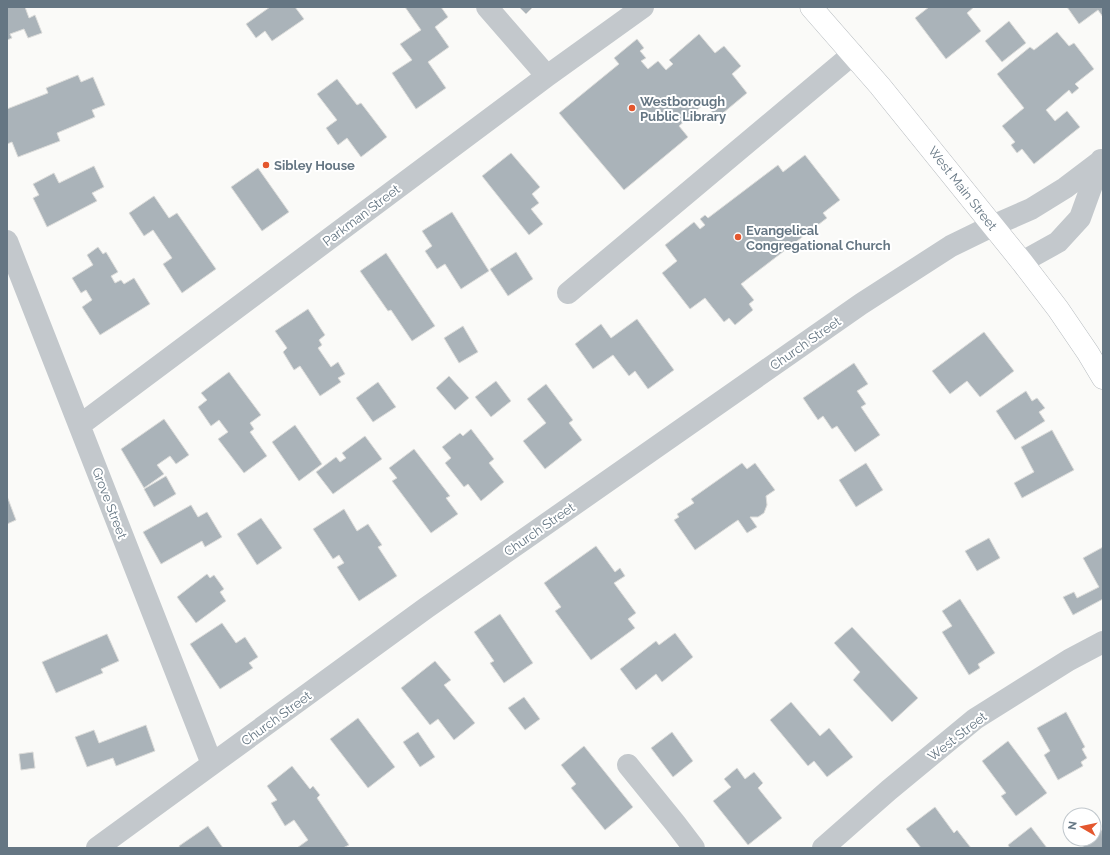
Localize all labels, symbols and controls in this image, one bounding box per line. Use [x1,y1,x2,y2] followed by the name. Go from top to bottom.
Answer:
[640,94,726,124] place label: Westborough Public Library
[627,103,637,113] marker: Westborough Public Library
[925,143,1000,234] street label: West Main Street
[274,158,355,173] place label: Sibley House
[261,160,271,170] marker: Sibley House
[320,181,403,249] street label: Parkman Street
[746,223,891,253] place label: Evangelical Congregational Church
[733,232,743,242] marker: Evangelical Congregational Church
[767,313,844,373] street label: Church Street
[89,466,130,541] street label: Grove Street
[501,499,578,559] street label: Church Street
[238,688,315,749] street label: Church Street
[925,708,990,764] street label: West Street
[1062,807,1102,847] north arrow
[1066,820,1080,831] text: N

